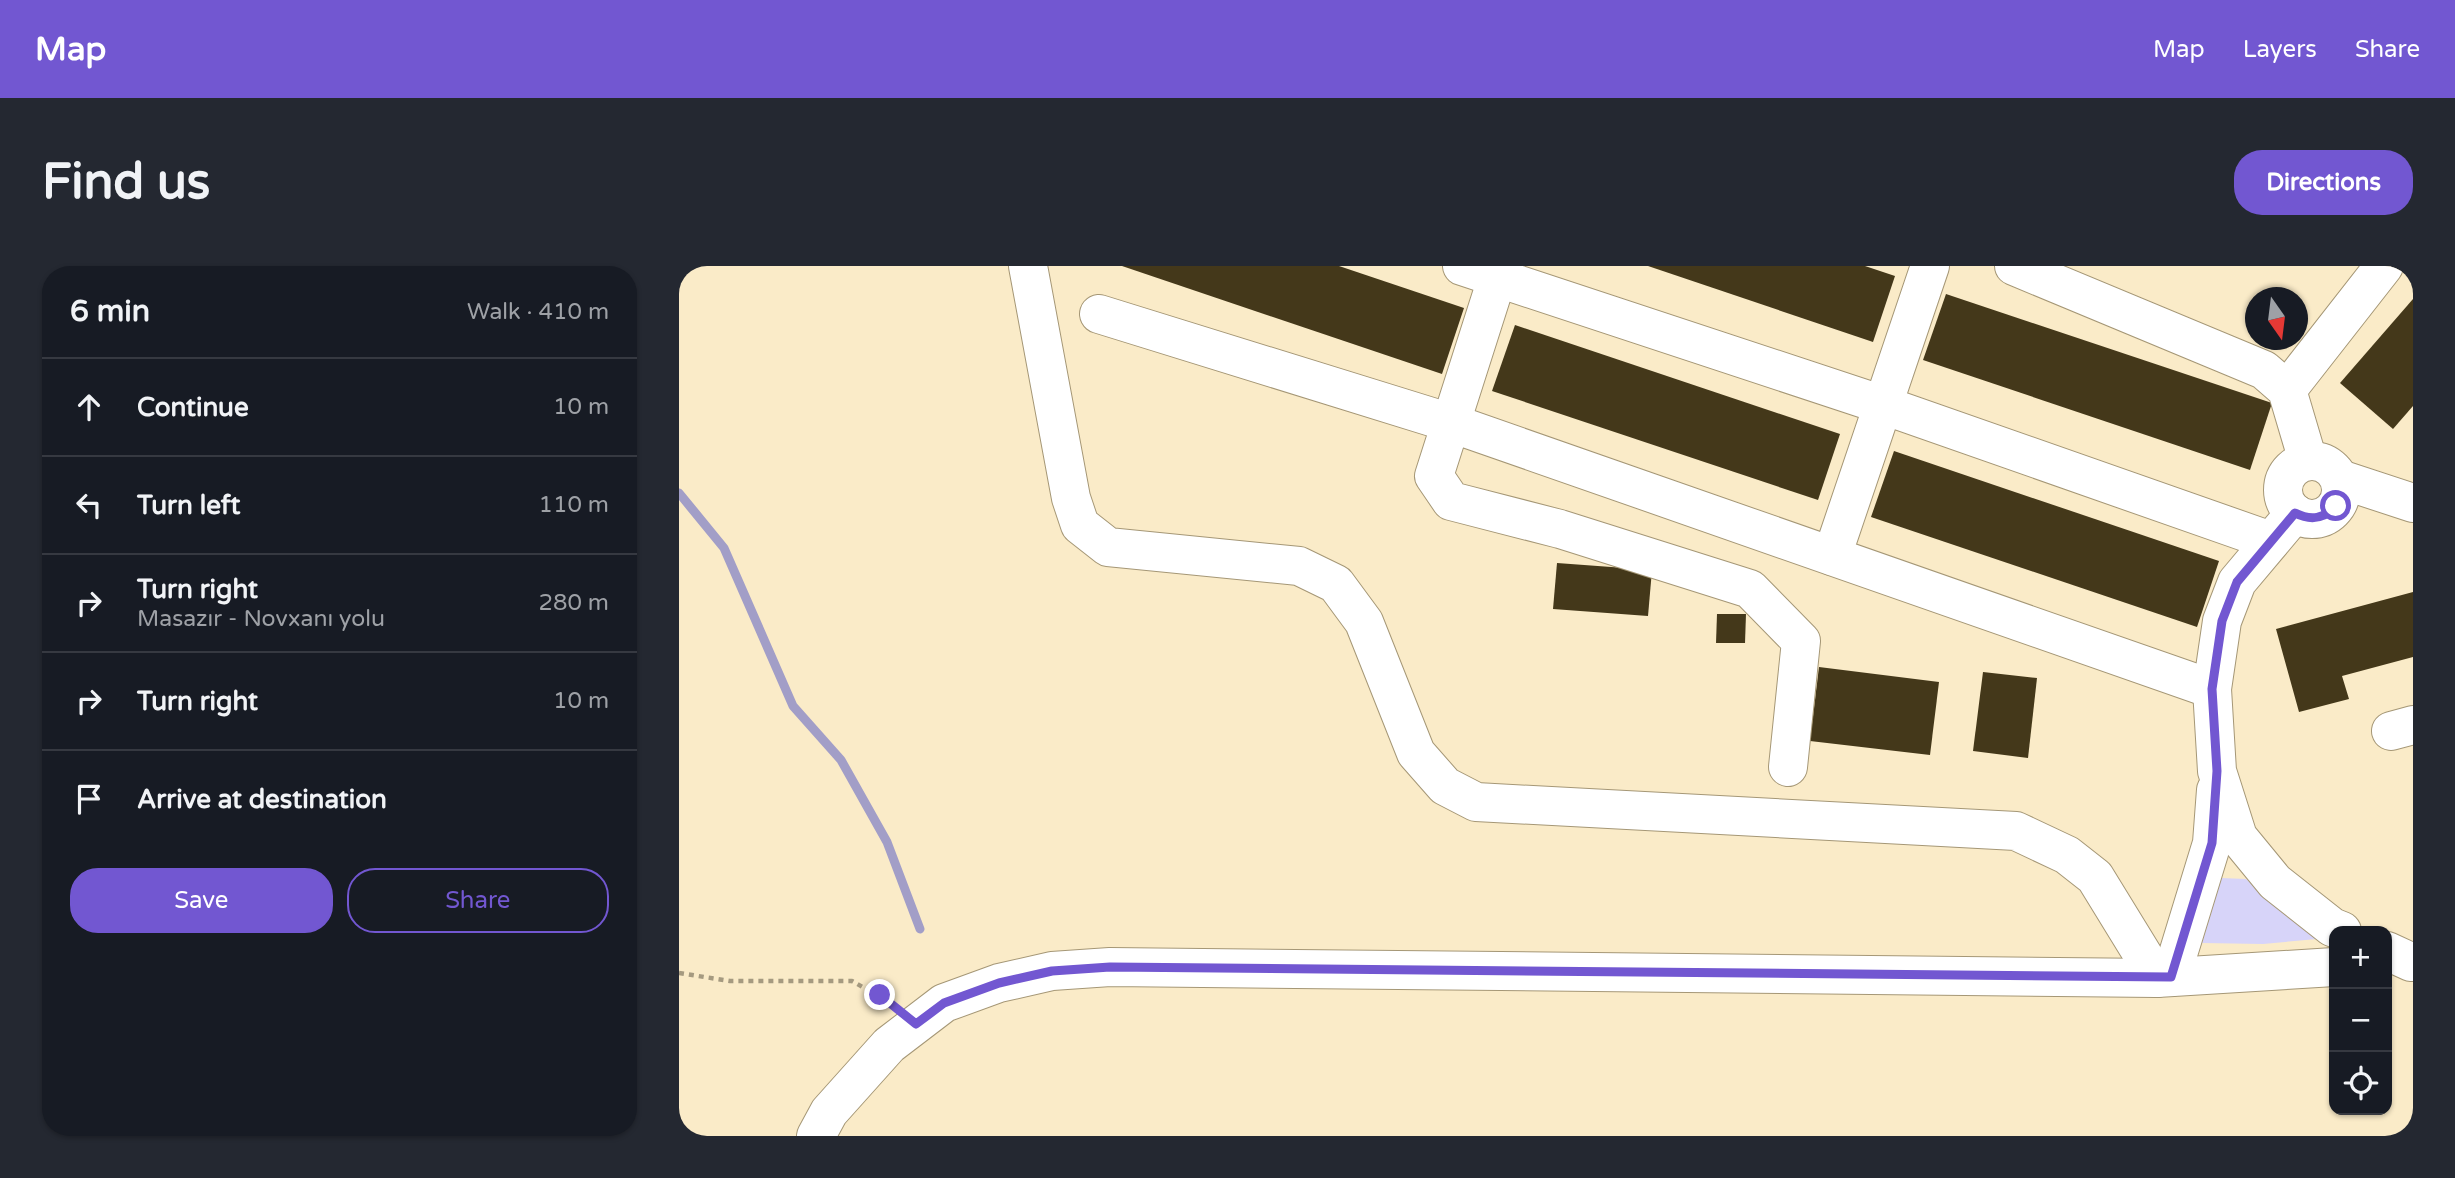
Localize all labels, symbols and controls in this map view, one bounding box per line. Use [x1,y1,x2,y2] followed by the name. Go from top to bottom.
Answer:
[35,30,106,69] text: Map
[2153,35,2205,64] text: Map
[2243,35,2317,64] text: Layers
[2355,35,2420,64] text: Share
[2234,150,2413,215] button: Directions
[42,153,210,212] text: Find us
[2245,287,2308,350] north arrow
[70,293,150,330] text: 6 min
[467,298,609,326] text: Walk · 410 m
[70,388,108,426] icon: ahead
[137,392,249,423] text: Continue
[553,393,609,421] text: 10 m
[70,486,108,524] icon: left
[137,490,240,521] text: Turn left
[2320,490,2351,521] route start
[539,491,609,519] text: 110 m
[137,574,258,605] text: Turn right
[70,584,108,622] icon: right
[539,589,609,617] text: 280 m
[137,605,385,633] text: Masazır - Novxanı yolu
[70,682,108,720] icon: right
[137,686,258,717] text: Turn right
[553,687,609,715] text: 10 m
[70,780,108,818] icon: arrive
[137,784,387,815] text: Arrive at destination
[70,868,333,933] button: Save
[347,868,609,933] button: Share
[2329,926,2392,1115] map controls
[2329,926,2392,989] button: +
[864,979,895,1010] route end
[2329,989,2392,1052] button: −
[2329,1052,2392,1115] button: locate

